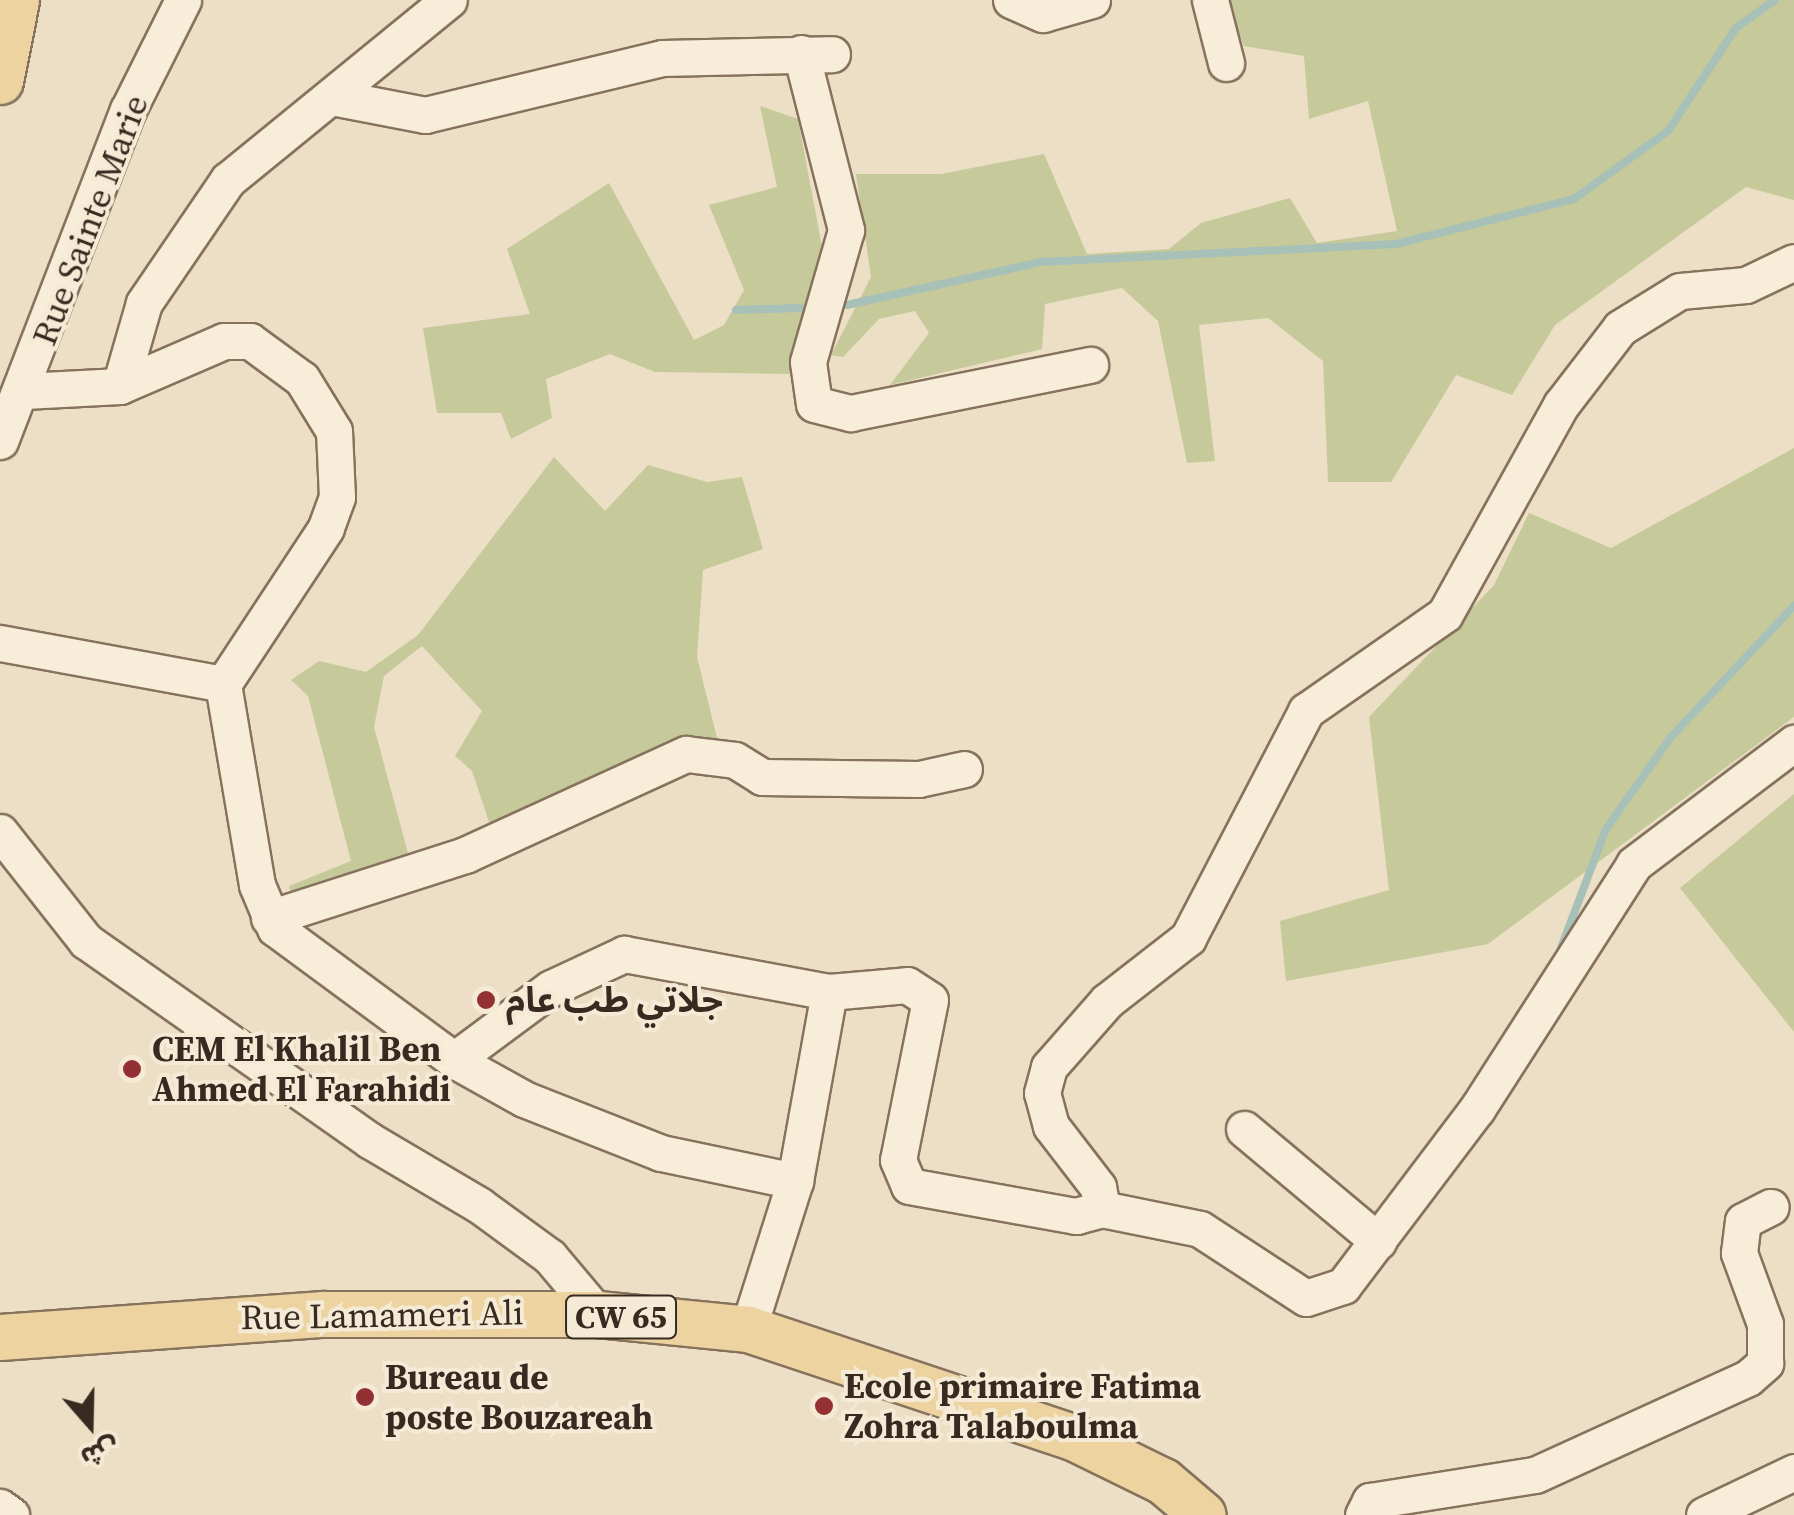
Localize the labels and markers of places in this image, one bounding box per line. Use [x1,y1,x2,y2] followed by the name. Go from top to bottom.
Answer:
[506,979,723,1021] place label: جلاتي طب عام
[475,989,497,1011] marker: جلاتي طب عام
[152,1028,451,1110] place label: CEM El Khalil Ben Ahmed El Farahidi
[121,1058,143,1080] marker: CEM El Khalil Ben Ahmed El Farahidi
[385,1356,653,1438] place label: Bureau de poste Bouzareah
[844,1365,1201,1447] place label: Ecole primaire Fatima Zohra Talaboulma
[354,1386,376,1408] marker: Bureau de poste Bouzareah
[813,1395,835,1417] marker: Ecole primaire Fatima Zohra Talaboulma

